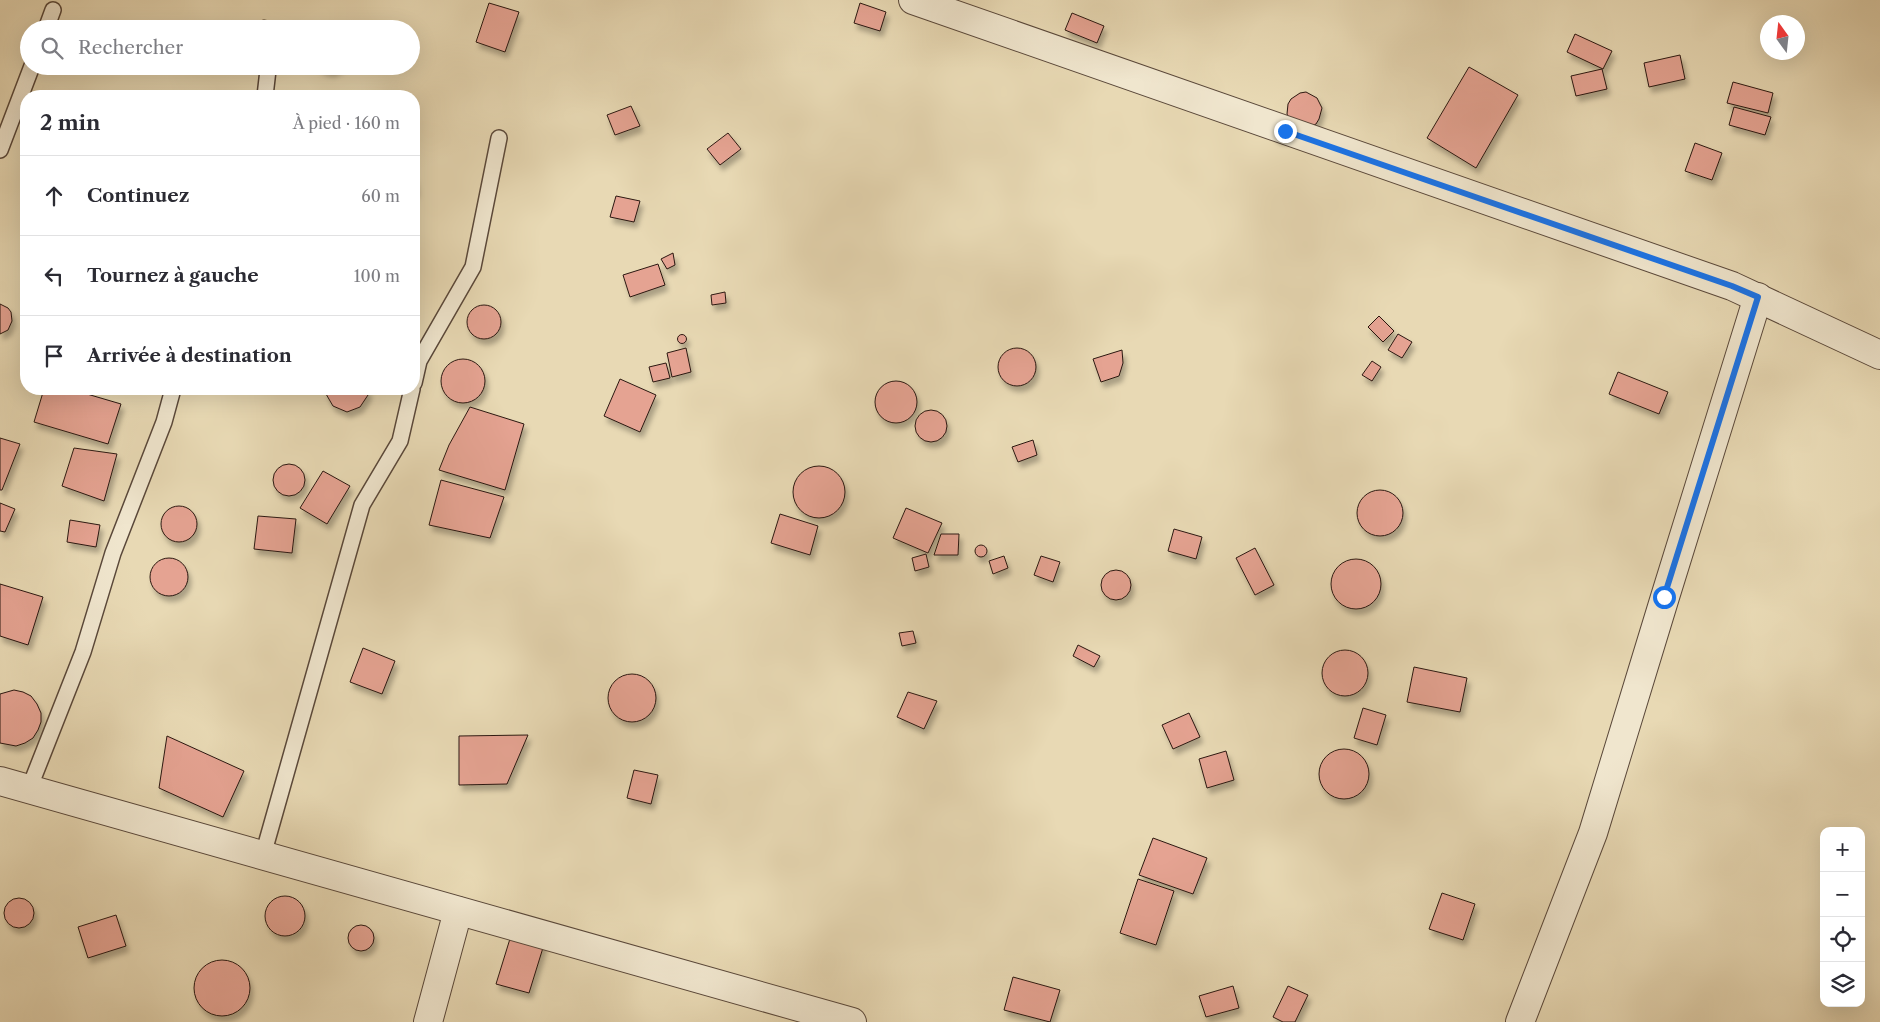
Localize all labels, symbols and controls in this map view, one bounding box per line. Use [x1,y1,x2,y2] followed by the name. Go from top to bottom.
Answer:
[1760,15,1805,60] north arrow
[20,20,420,75] search box
[38,34,66,62] icon: search
[78,36,183,59] text: Rechercher
[40,110,100,135] text: 2 min
[293,113,400,133] text: À pied · 160 m
[1274,120,1297,143] route end
[40,182,68,210] icon: ahead
[87,184,189,207] text: Continuez
[361,186,400,206] text: 60 m
[40,262,68,290] icon: left
[87,264,259,287] text: Tournez à gauche
[354,266,400,286] text: 100 m
[40,342,68,370] icon: arrive
[87,344,292,367] text: Arrivée à destination
[1653,586,1676,609] route start
[1820,827,1865,1007] map controls
[1820,827,1865,872] button: +
[1820,872,1865,917] button: −
[1820,917,1865,962] button: locate
[1820,962,1865,1007] button: layers

